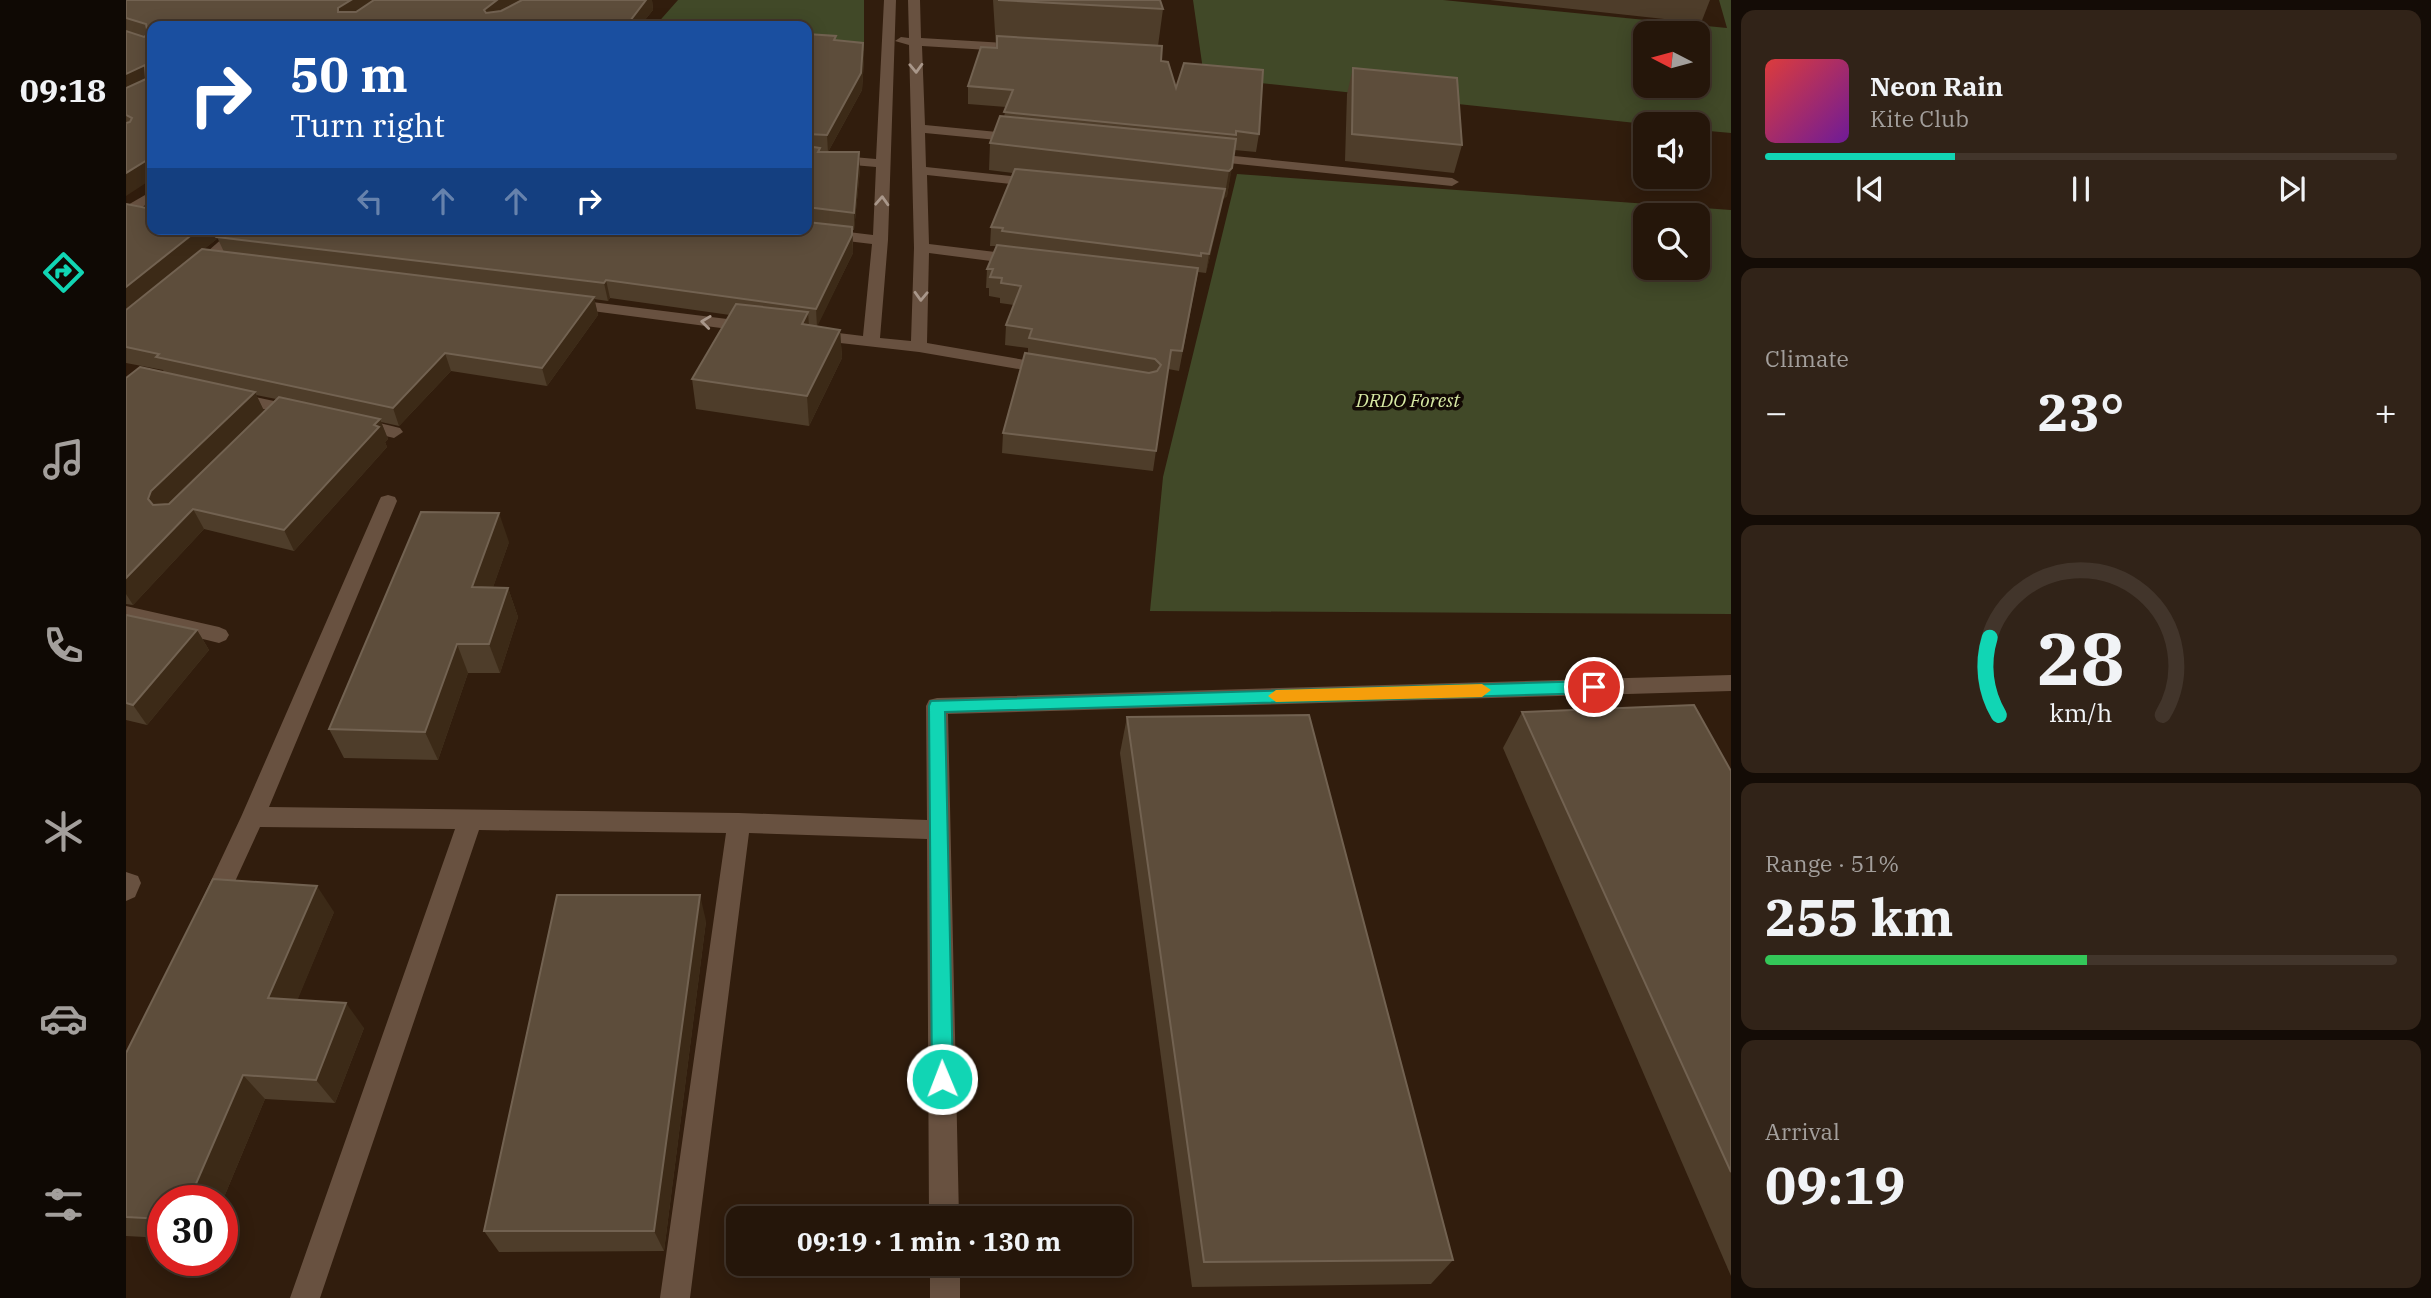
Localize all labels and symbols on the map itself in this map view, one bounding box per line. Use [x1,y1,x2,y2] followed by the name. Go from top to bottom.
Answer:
[1633,21,1710,98] north arrow
[908,63,923,74] one-way arrow
[874,195,889,206] one-way arrow
[913,290,928,301] one-way arrow
[701,314,712,329] one-way arrow
[1355,388,1461,412] park label: DRDO Forest
[1564,657,1624,717] pin
[905,1042,979,1116] position arrow
[147,1185,238,1276] speed limit sign: 30

